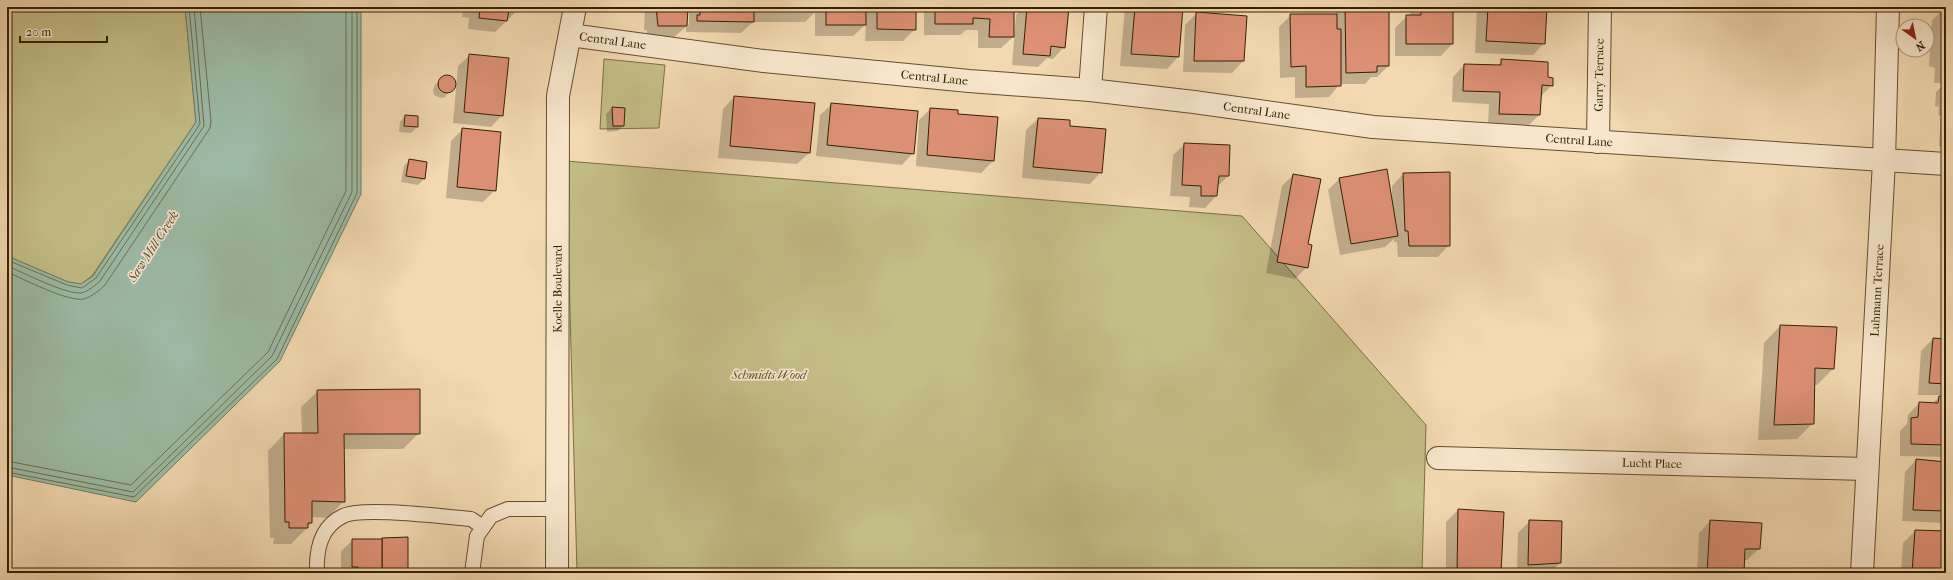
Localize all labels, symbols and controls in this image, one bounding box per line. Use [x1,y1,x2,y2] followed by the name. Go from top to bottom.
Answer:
[20,18,107,44] scale bar
[1895,18,1935,58] north arrow
[26,25,51,39] text: 20 m
[578,29,647,52] street label: Central Lane
[1591,38,1607,112] street label: Garry Terrace
[1913,38,1927,54] text: N
[900,67,969,88] street label: Central Lane
[1222,99,1291,122] street label: Central Lane
[1545,131,1613,149] street label: Central Lane
[124,208,182,285] water label: Saw Mill Creek
[551,244,565,333] street label: Koelle Boulevard
[1868,244,1887,337] street label: Luhmann Terrace
[731,368,808,382] park label: Schmidts Wood
[1622,456,1682,471] street label: Lucht Place

